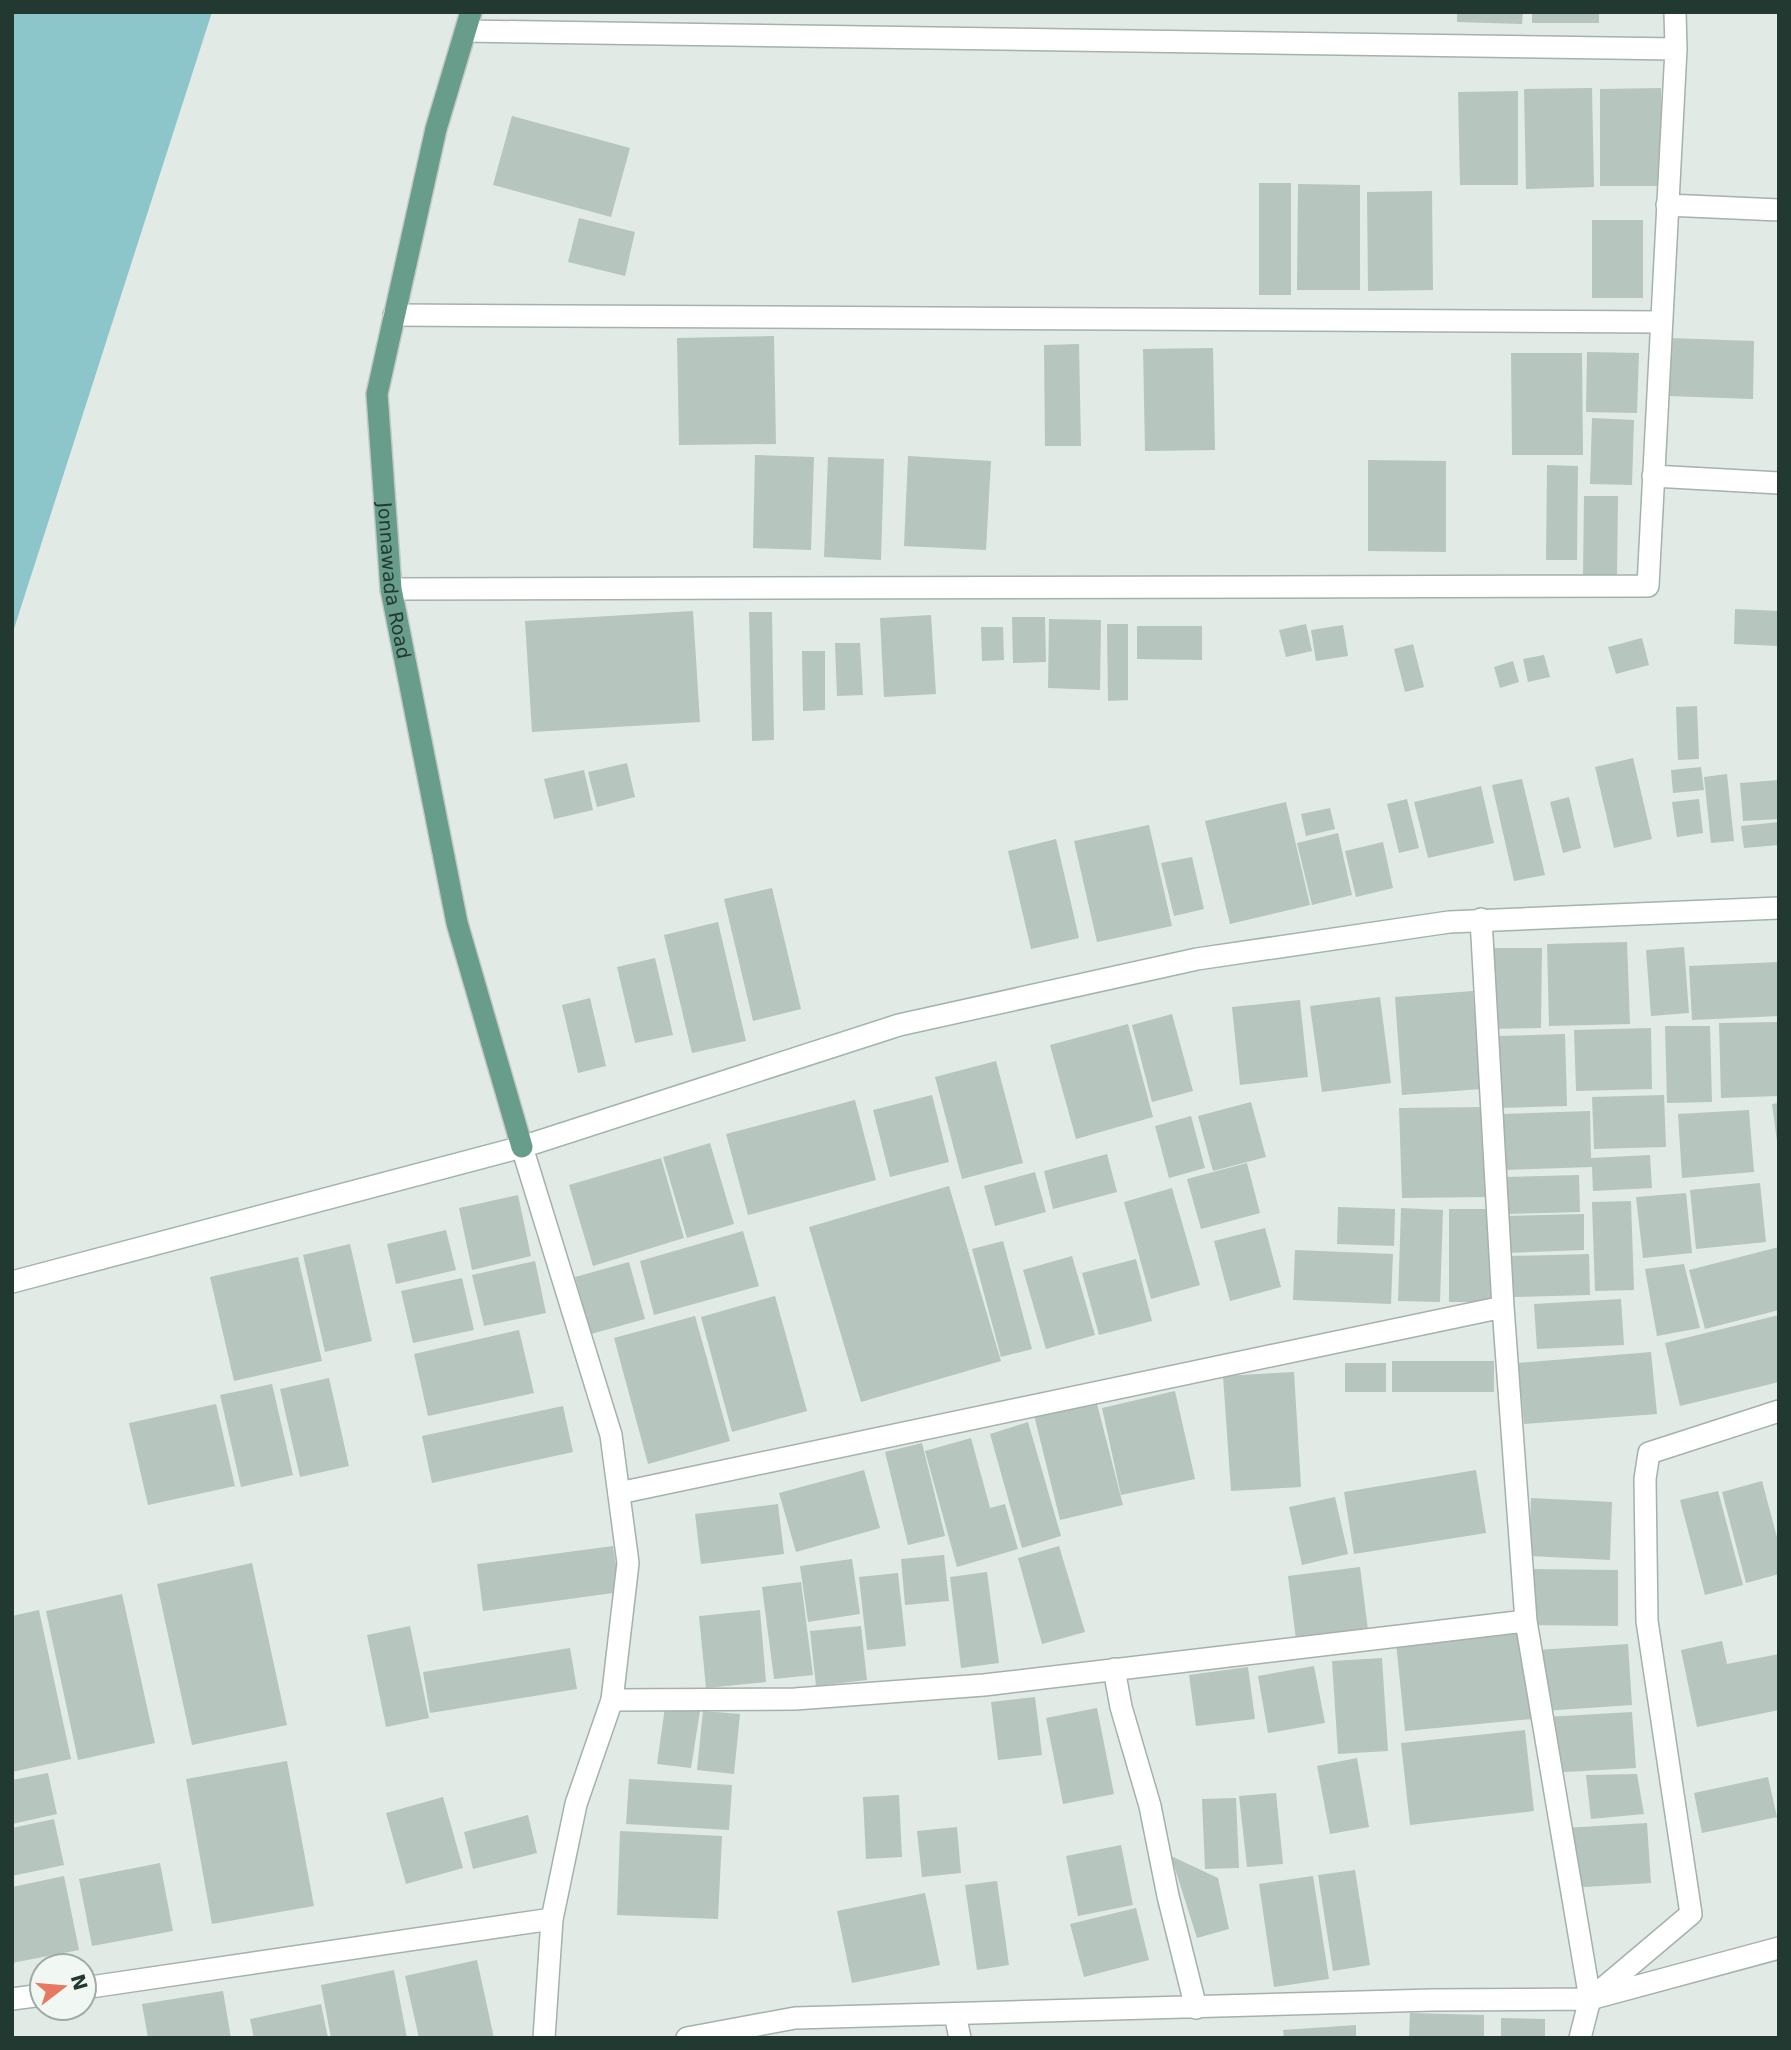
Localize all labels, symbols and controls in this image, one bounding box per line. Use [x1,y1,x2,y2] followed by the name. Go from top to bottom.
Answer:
[374,500,415,661] street label: Jonnawada Road
[28,1952,98,2022] north arrow
[67,1972,92,1993] text: N

